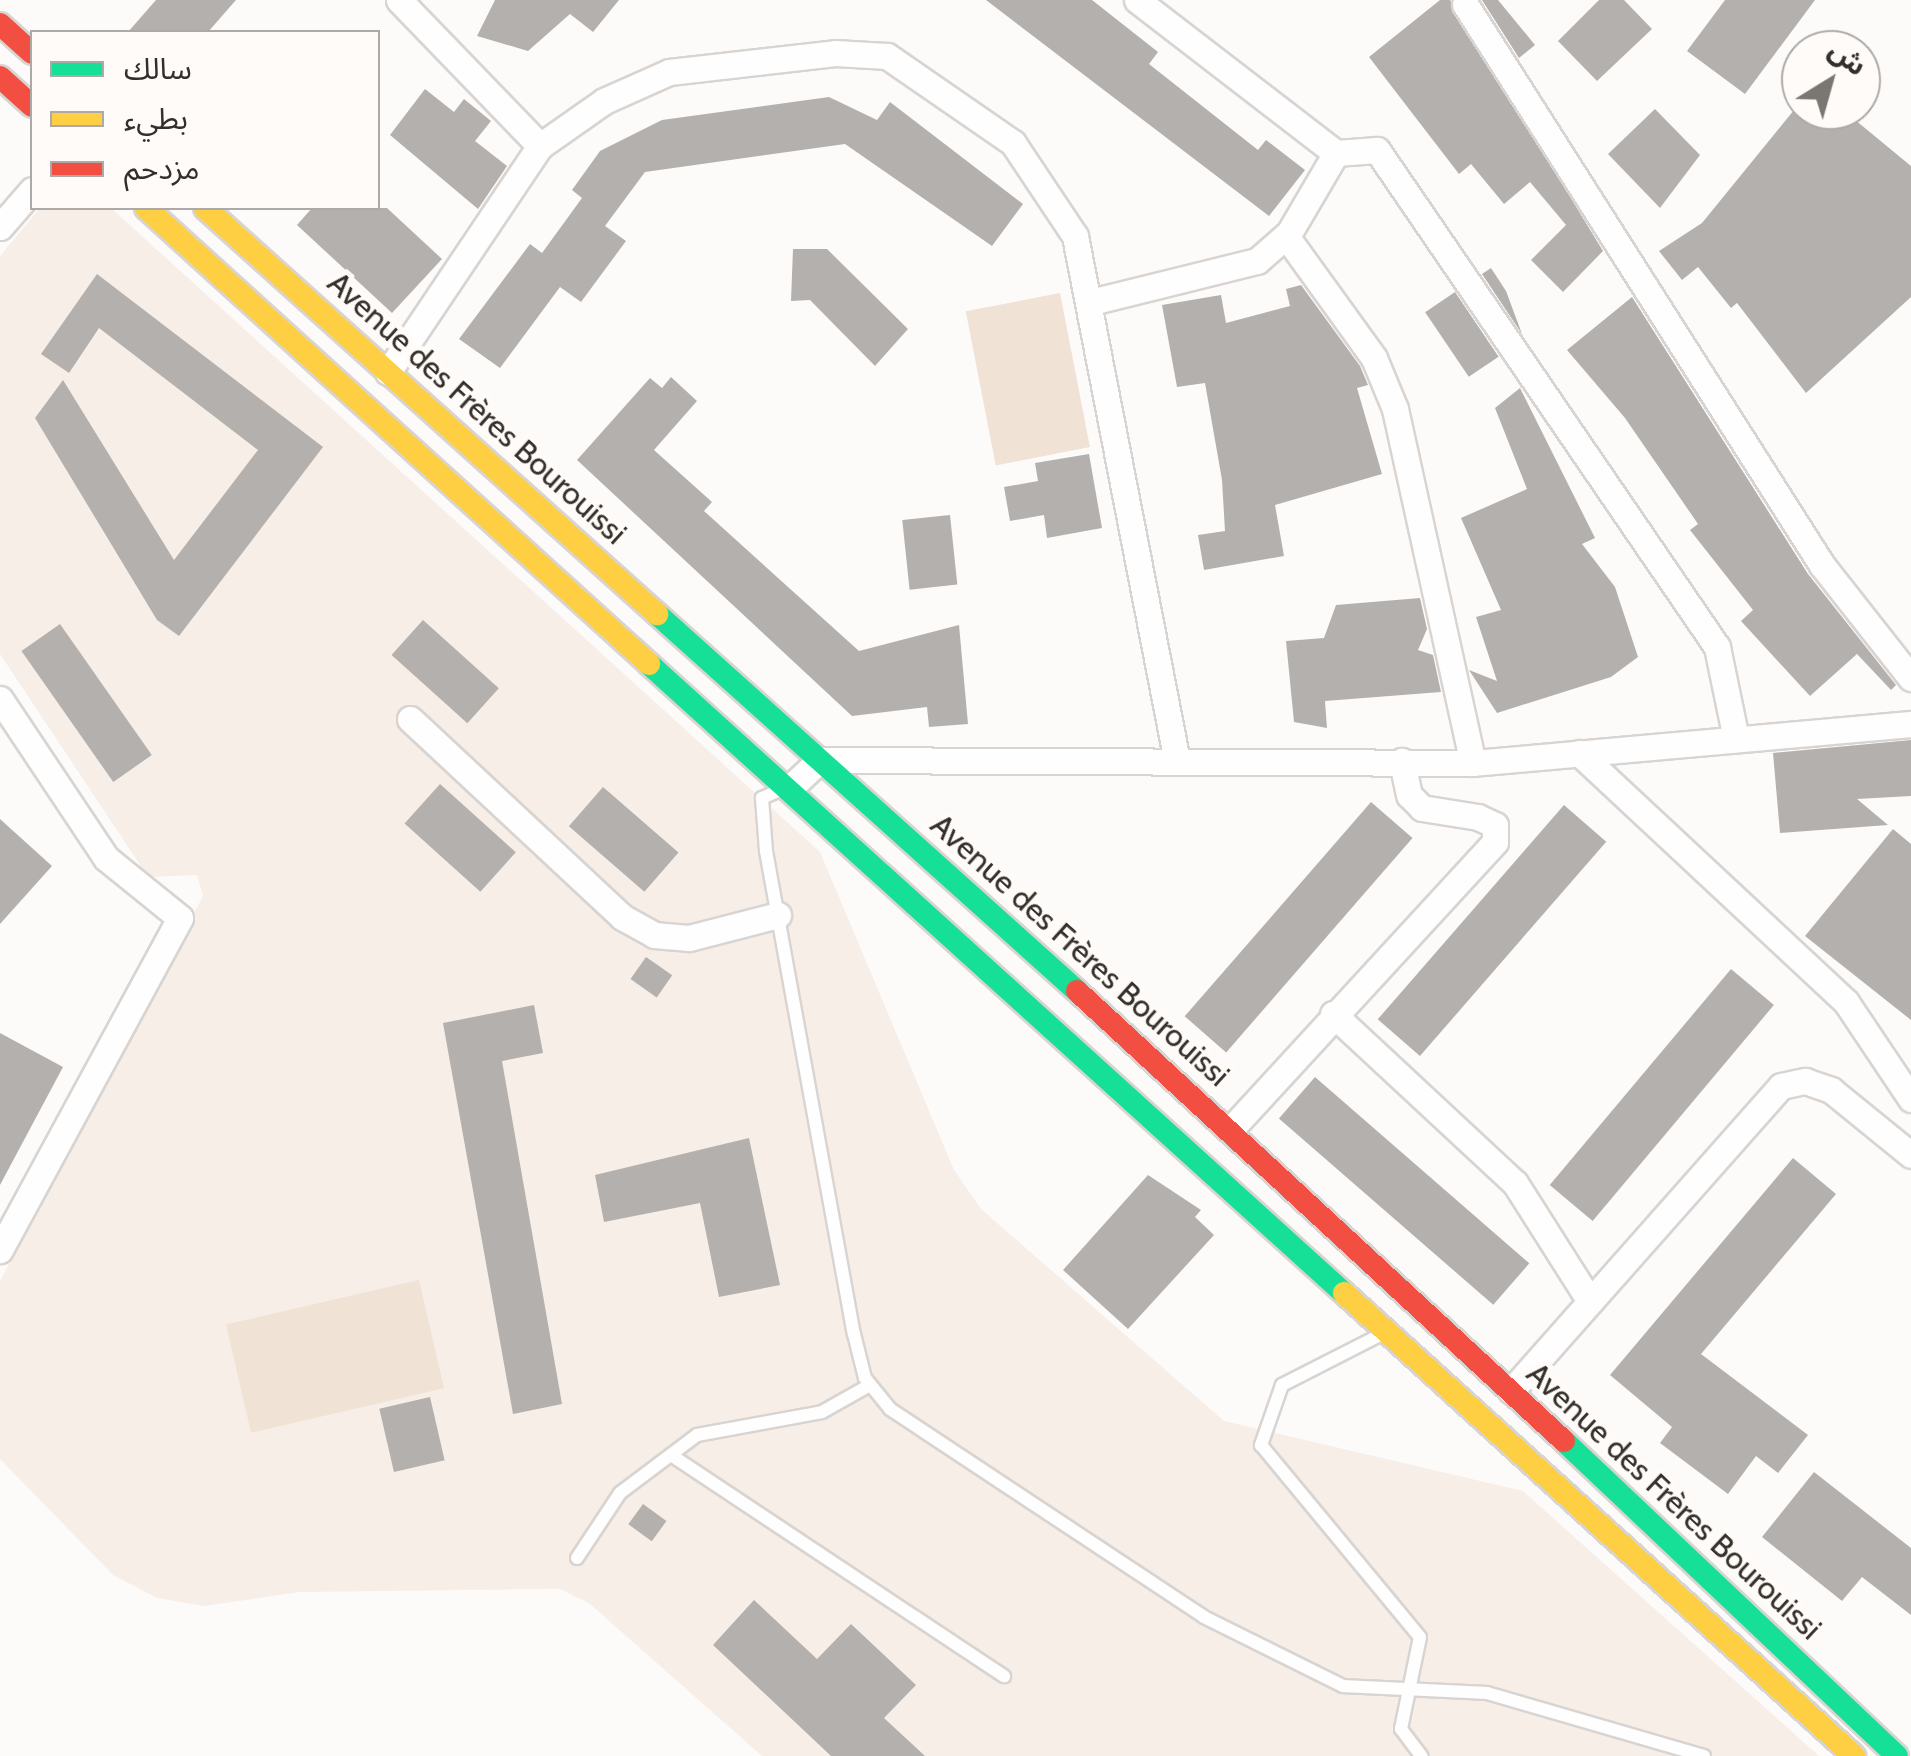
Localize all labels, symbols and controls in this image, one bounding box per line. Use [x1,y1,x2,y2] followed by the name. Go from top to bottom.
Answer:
[30,30,380,210] legend
[1781,30,1881,130] north arrow
[1822,33,1873,83] text: ش
[124,50,192,87] text: سالك
[124,100,188,137] text: بطيء
[124,150,200,187] text: مزدحم
[320,264,634,552] street label: Avenue des Frères Bourouissi
[923,806,1237,1094] street label: Avenue des Frères Bourouissi
[1519,1354,1829,1648] street label: Avenue des Frères Bourouissi

